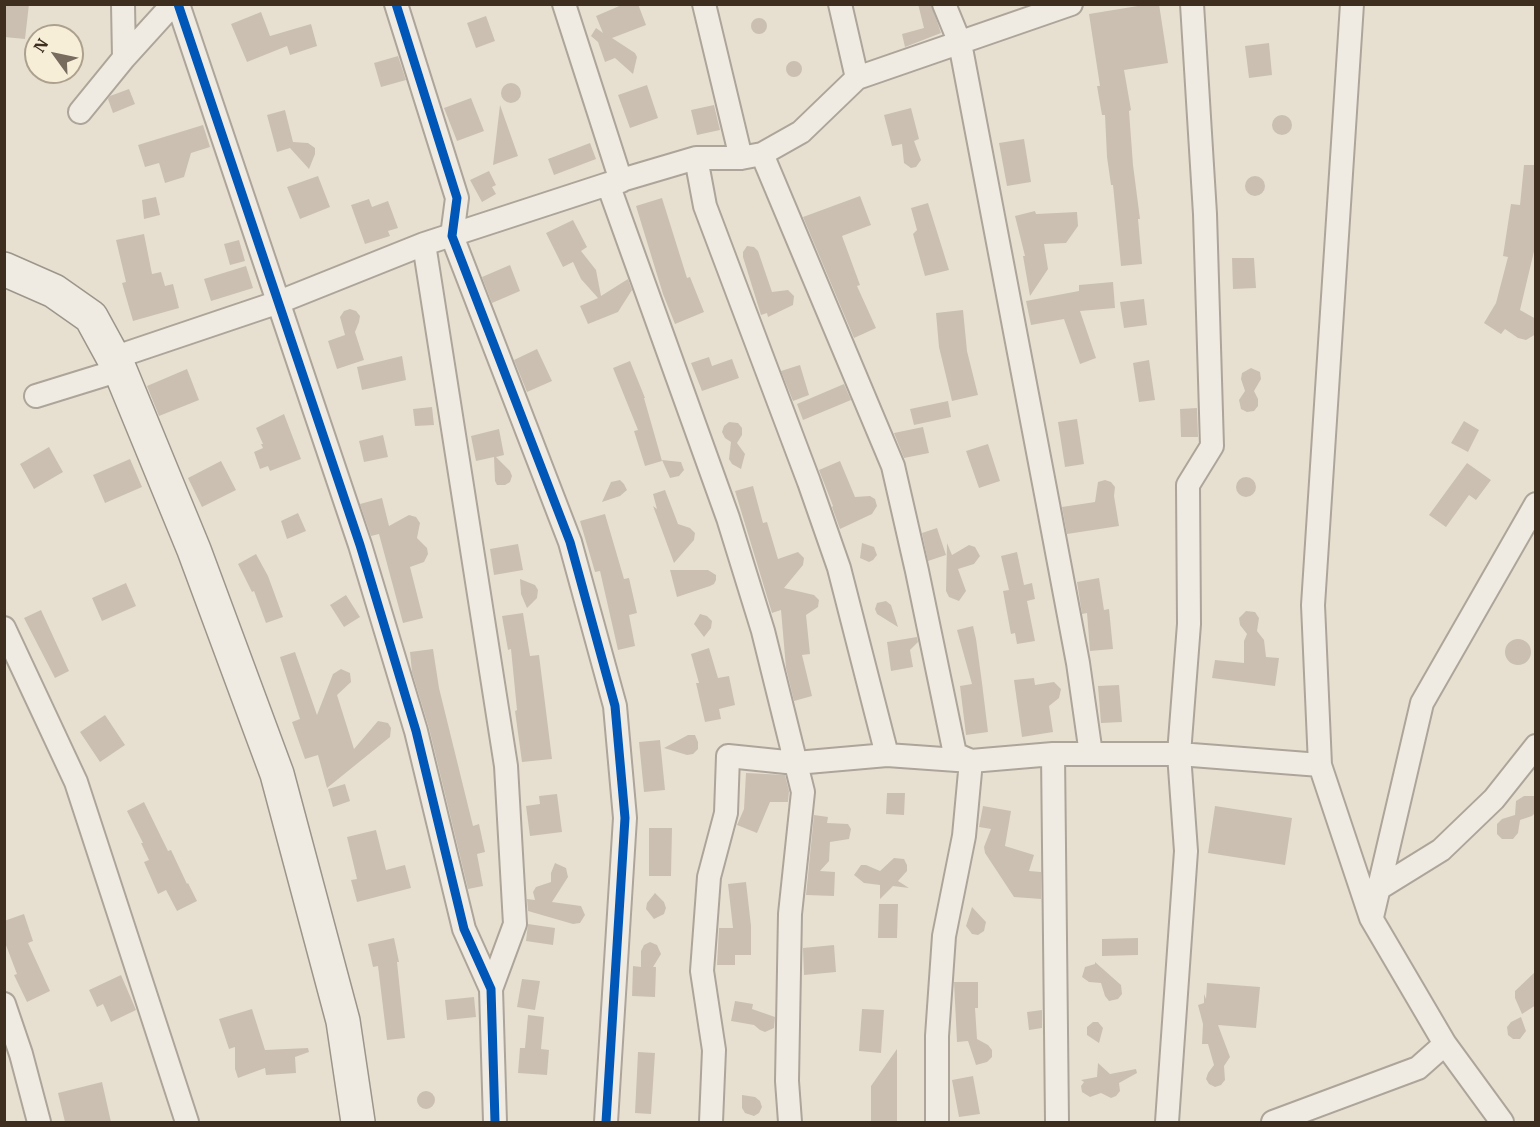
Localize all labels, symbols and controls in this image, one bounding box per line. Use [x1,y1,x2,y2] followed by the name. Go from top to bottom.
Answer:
[24,24,84,84] north arrow
[29,35,52,56] text: N

